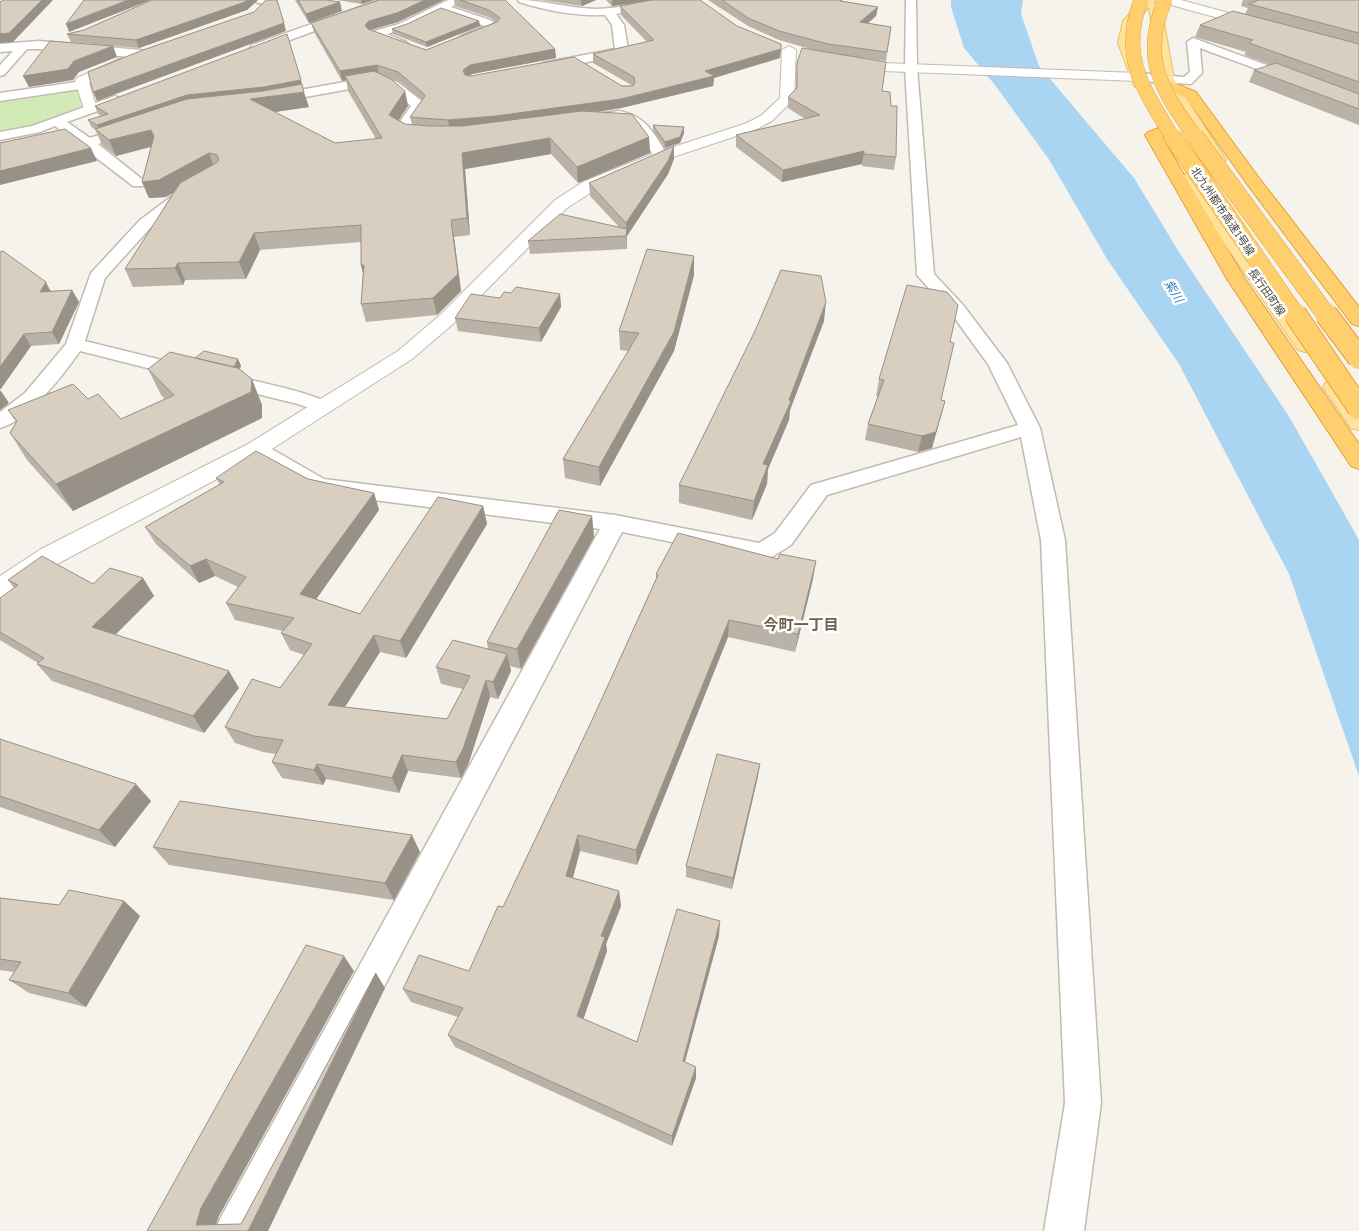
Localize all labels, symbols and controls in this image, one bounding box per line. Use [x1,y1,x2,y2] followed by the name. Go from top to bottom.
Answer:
[1188,164,1258,258] street label: 北九州都市高速1号線
[1245,265,1289,319] street label: 長行田町線
[1161,277,1188,307] water label: 紫川
[763,615,839,634] district label: 今町一丁目

